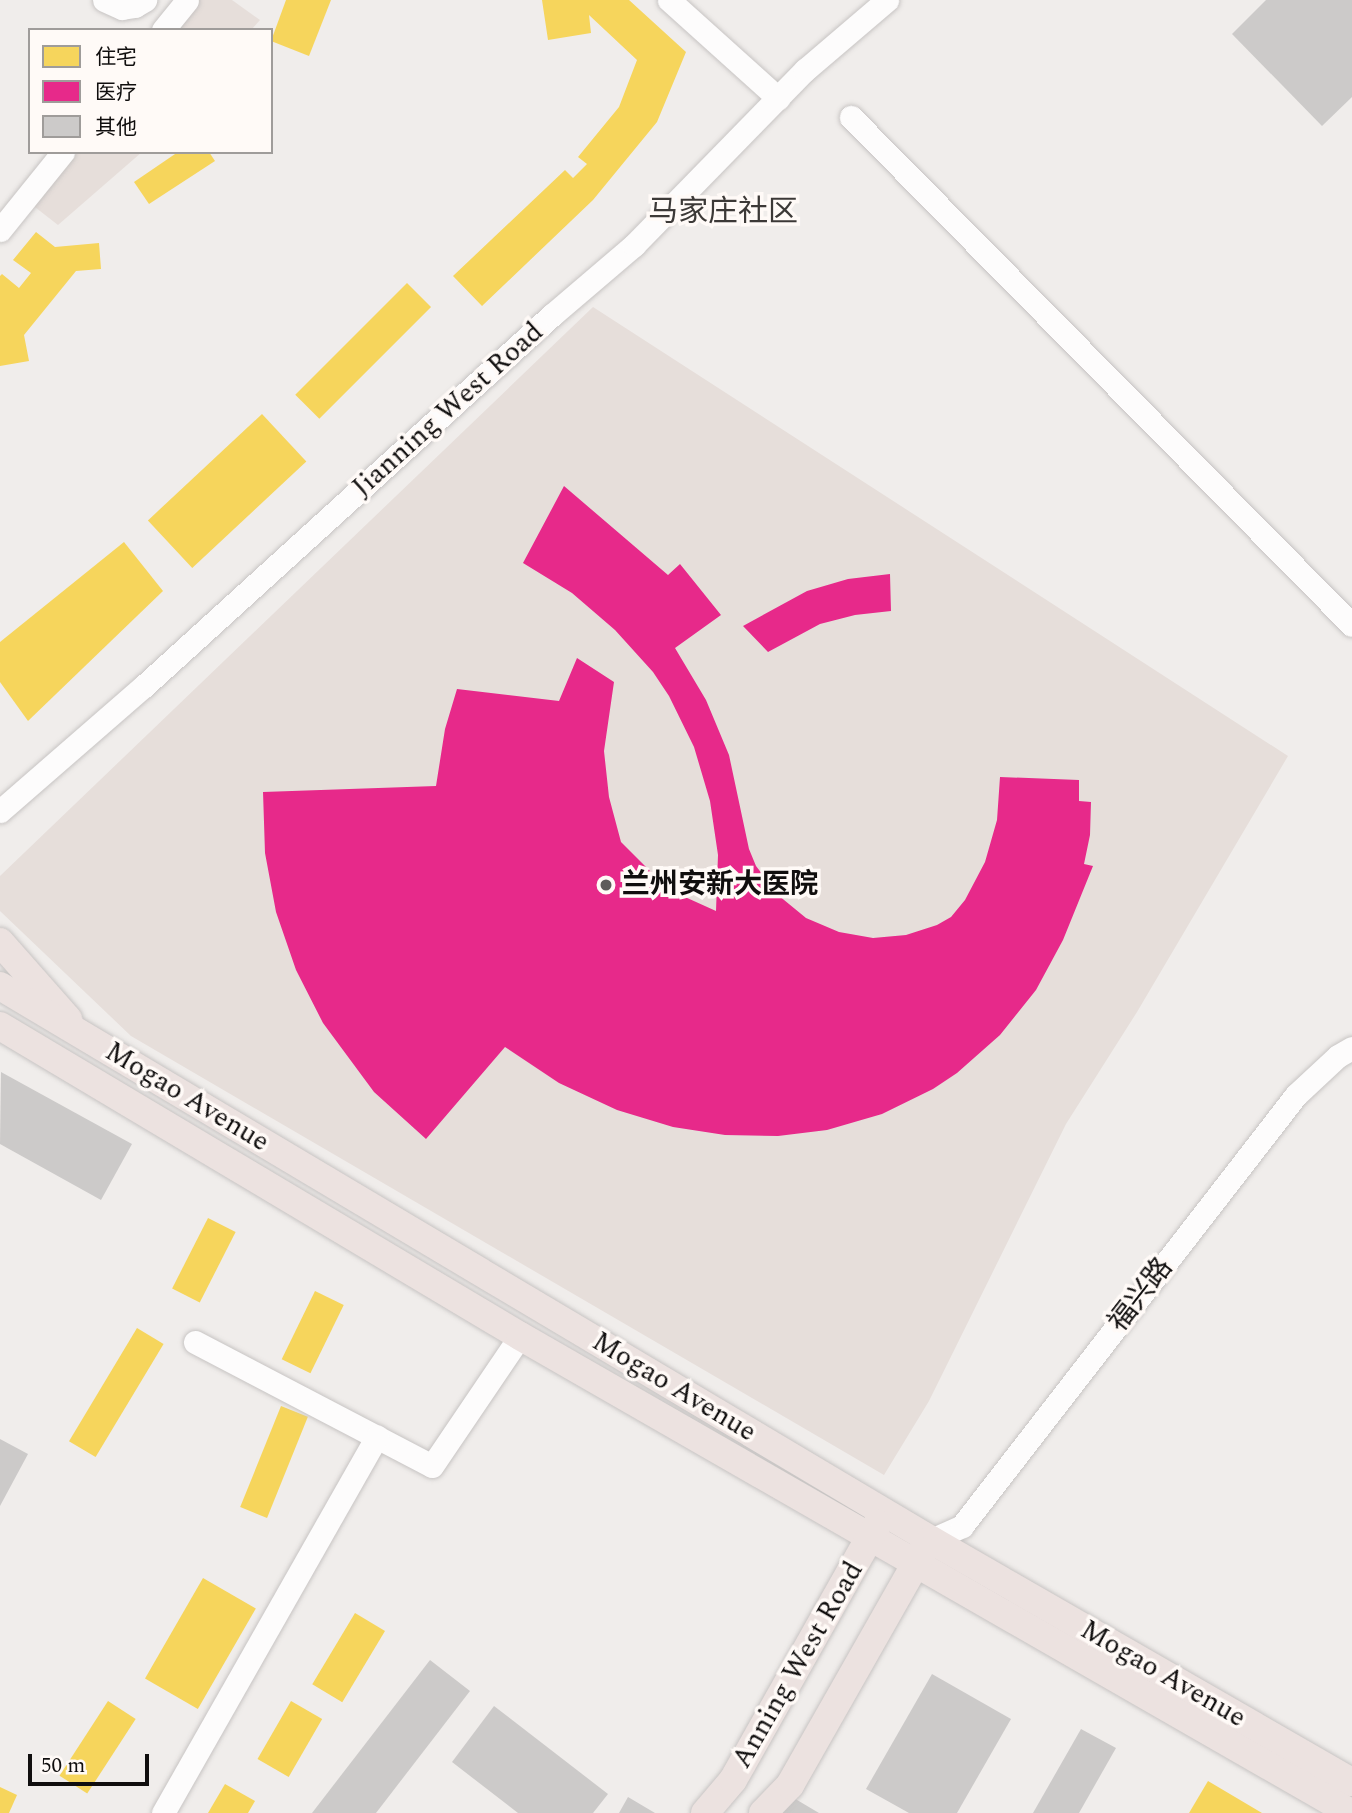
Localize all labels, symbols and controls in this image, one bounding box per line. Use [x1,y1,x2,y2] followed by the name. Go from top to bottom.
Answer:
[28,28,273,154] legend
[95,42,137,74] text: 住宅
[95,77,137,109] text: 医疗
[95,112,137,144] text: 其他
[648,194,798,230] district label: 马家庄社区
[346,316,550,504] street label: Jianning West Road
[622,868,818,902] place label: 兰州安新大医院
[596,875,616,895] marker: 兰州安新大医院
[99,1035,275,1159] street label: Mogao Avenue
[1102,1252,1180,1338] street label: 福兴路
[586,1325,762,1449] street label: Mogao Avenue
[725,1556,871,1774] street label: Anning West Road
[1074,1613,1252,1735] street label: Mogao Avenue
[32,1740,152,1784] scale bar
[41,1750,85,1782] text: 50 m

